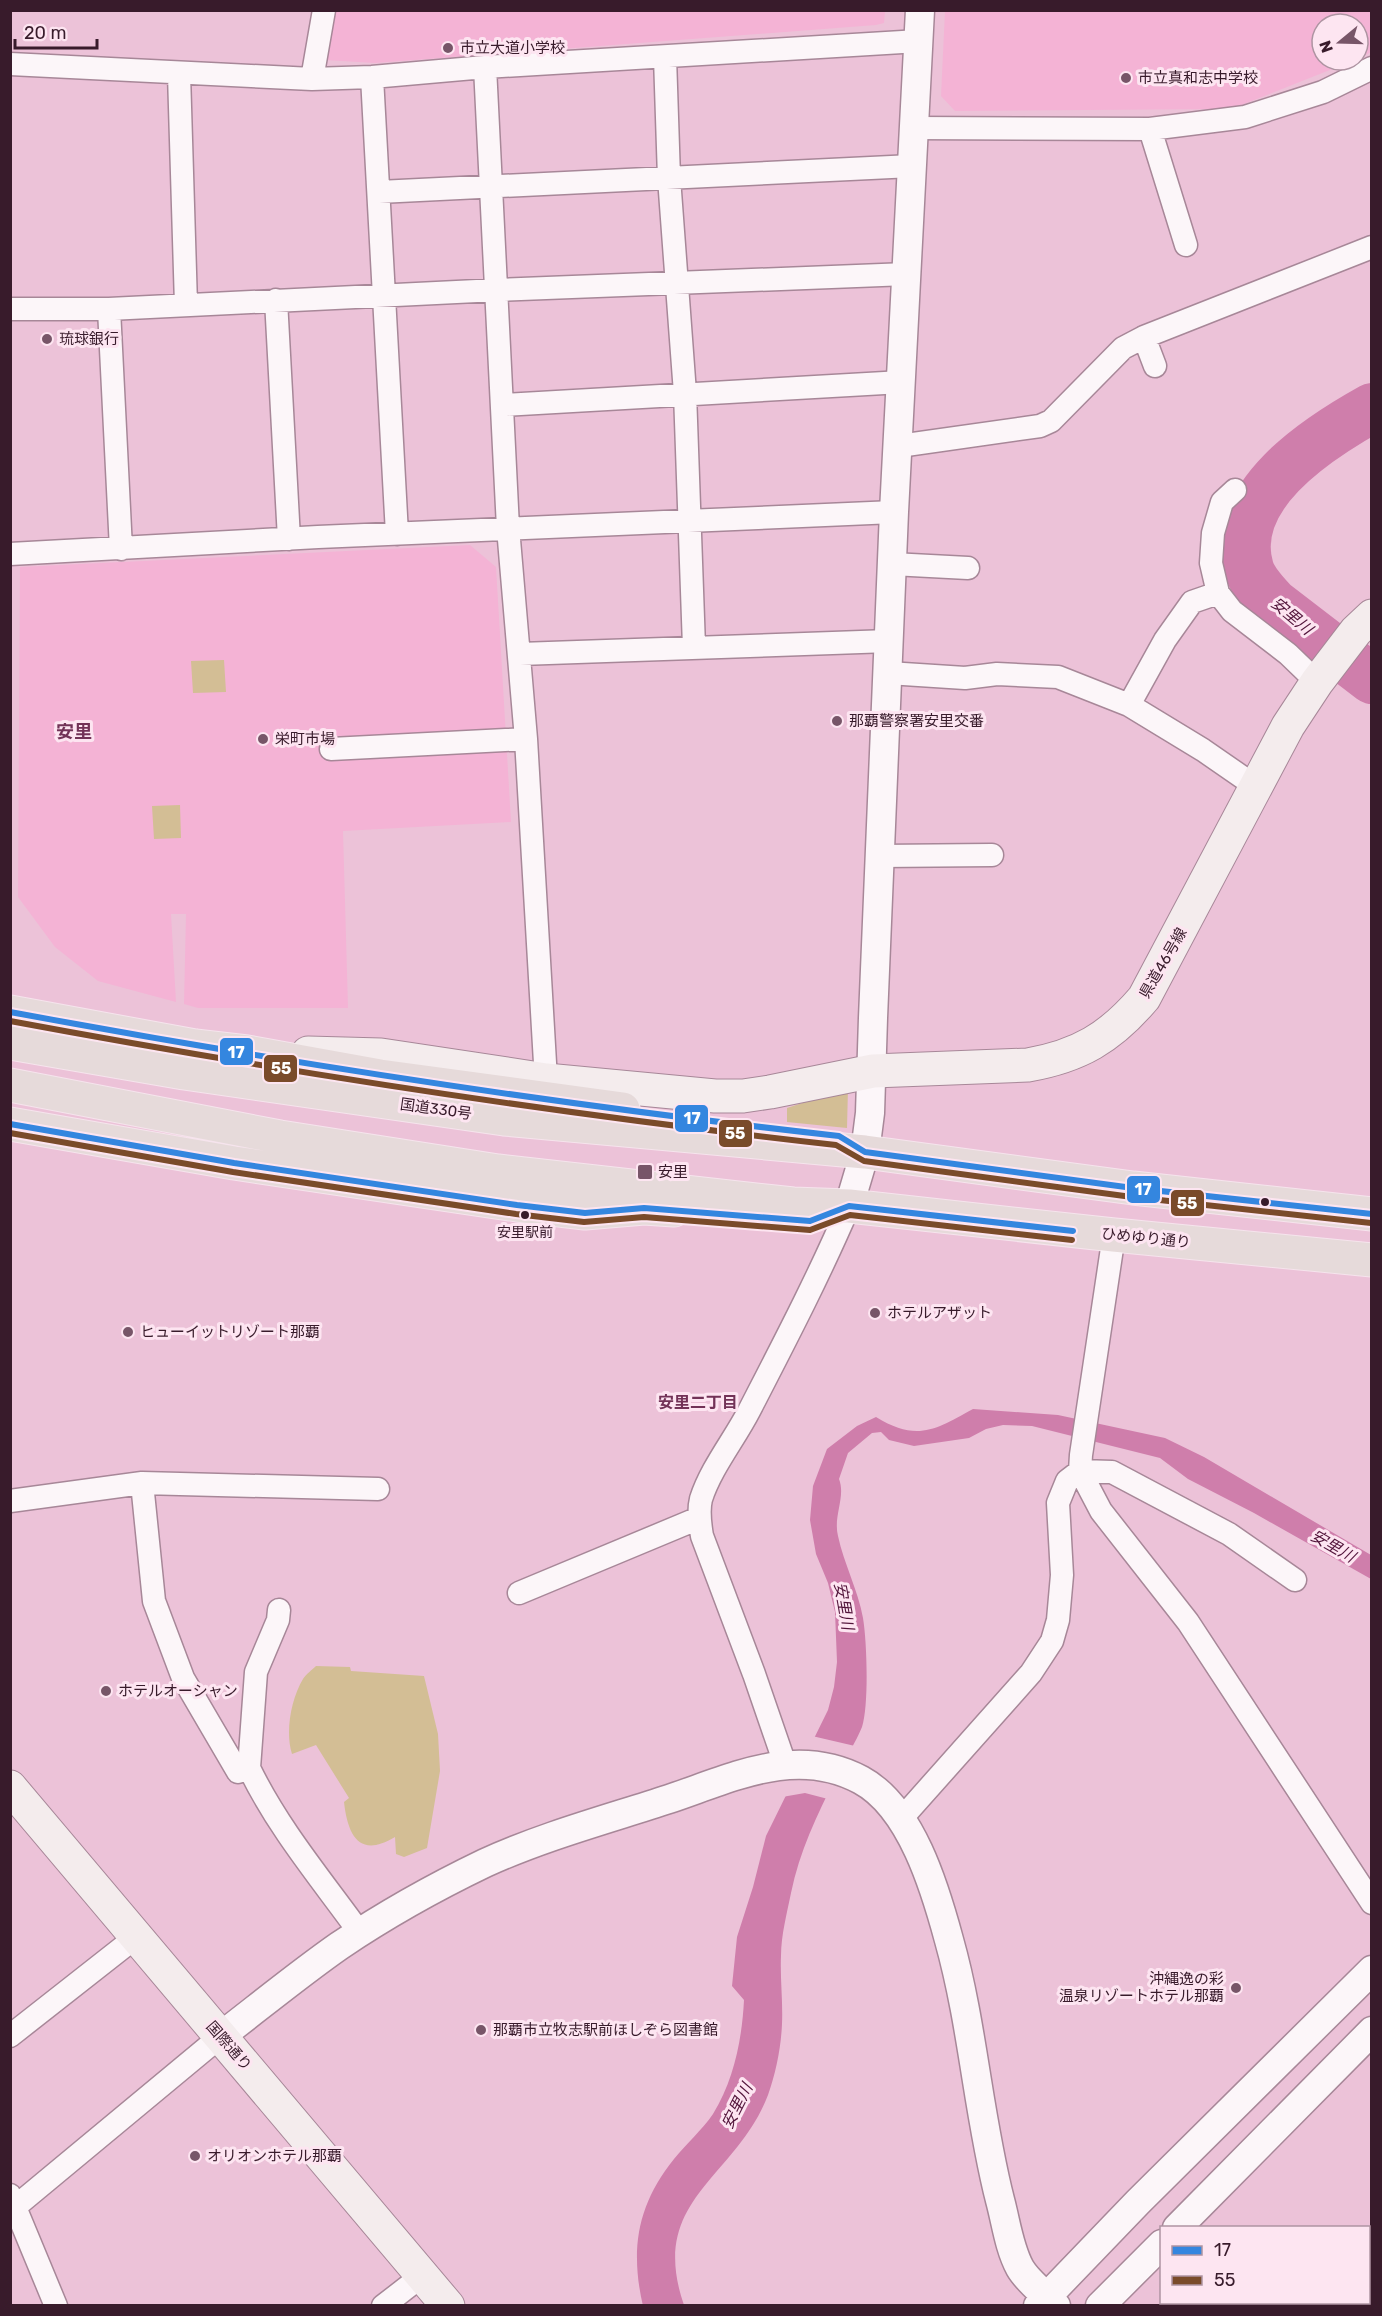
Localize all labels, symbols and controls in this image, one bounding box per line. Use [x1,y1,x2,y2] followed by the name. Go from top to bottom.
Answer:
[15,12,98,50] scale bar
[1310,12,1370,72] north arrow
[24,22,66,44] text: 20 m
[1315,38,1337,55] text: N
[460,39,565,57] place label: 市立大道小学校
[441,41,455,55] marker: 市立大道小学校
[1138,69,1258,87] place label: 市立真和志中学校
[1119,71,1133,85] marker: 市立真和志中学校
[59,330,119,348] place label: 琉球銀行
[40,332,54,346] marker: 琉球銀行
[1268,593,1318,640] water label: 安里川
[849,712,984,730] place label: 那覇警察署安里交番
[830,714,844,728] marker: 那覇警察署安里交番
[56,721,92,743] district label: 安里
[275,730,335,748] place label: 栄町市場
[256,732,270,746] marker: 栄町市場
[1136,925,1190,1001] street label: 県道46号線
[219,1037,254,1066] line badge: 17
[227,1043,245,1062] text: 17
[263,1054,298,1083] line badge: 55
[271,1059,291,1078] text: 55
[399,1095,473,1123] street label: 国道330号
[674,1104,709,1133] line badge: 17
[683,1109,701,1128] text: 17
[718,1119,753,1148] line badge: 55
[725,1124,745,1143] text: 55
[636,1163,654,1181] marker: 安里
[658,1163,688,1181] place label: 安里
[1126,1175,1161,1204] line badge: 17
[1134,1180,1152,1199] text: 17
[1170,1189,1205,1217] line badge: 55
[1177,1194,1197,1213] text: 55
[1259,1196,1271,1208] unlabelled marker
[519,1209,531,1221] marker: 安里駅前
[497,1224,553,1241] place label: 安里駅前
[1100,1224,1192,1252] street label: ひめゆり通り
[887,1304,992,1322] place label: ホテルアザット
[868,1306,882,1320] marker: ホテルアザット
[140,1323,320,1341] place label: ヒューイットリゾート那覇
[121,1325,135,1339] marker: ヒューイットリゾート那覇
[658,1393,738,1412] district label: 安里二丁目
[1307,1526,1360,1567] water label: 安里川
[830,1581,858,1633] water label: 安里川
[118,1682,238,1700] place label: ホテルオーシャン
[99,1684,113,1698] marker: ホテルオーシャン
[1059,1970,1224,2005] place label: 沖縄逸の彩 温泉リゾートホテル那覇
[1229,1981,1243,1995] marker: 沖縄逸の彩 温泉リゾートホテル那覇
[203,2017,255,2075] street label: 国際通り
[493,2021,718,2039] place label: 那覇市立牧志駅前ほしぞら図書館
[474,2023,488,2037] marker: 那覇市立牧志駅前ほしぞら図書館
[718,2079,757,2132] water label: 安里川
[207,2147,342,2165] place label: オリオンホテル那覇
[188,2149,202,2163] marker: オリオンホテル那覇
[1160,2226,1370,2304] legend
[1214,2239,1231,2261] text: 17
[1214,2269,1235,2291] text: 55

